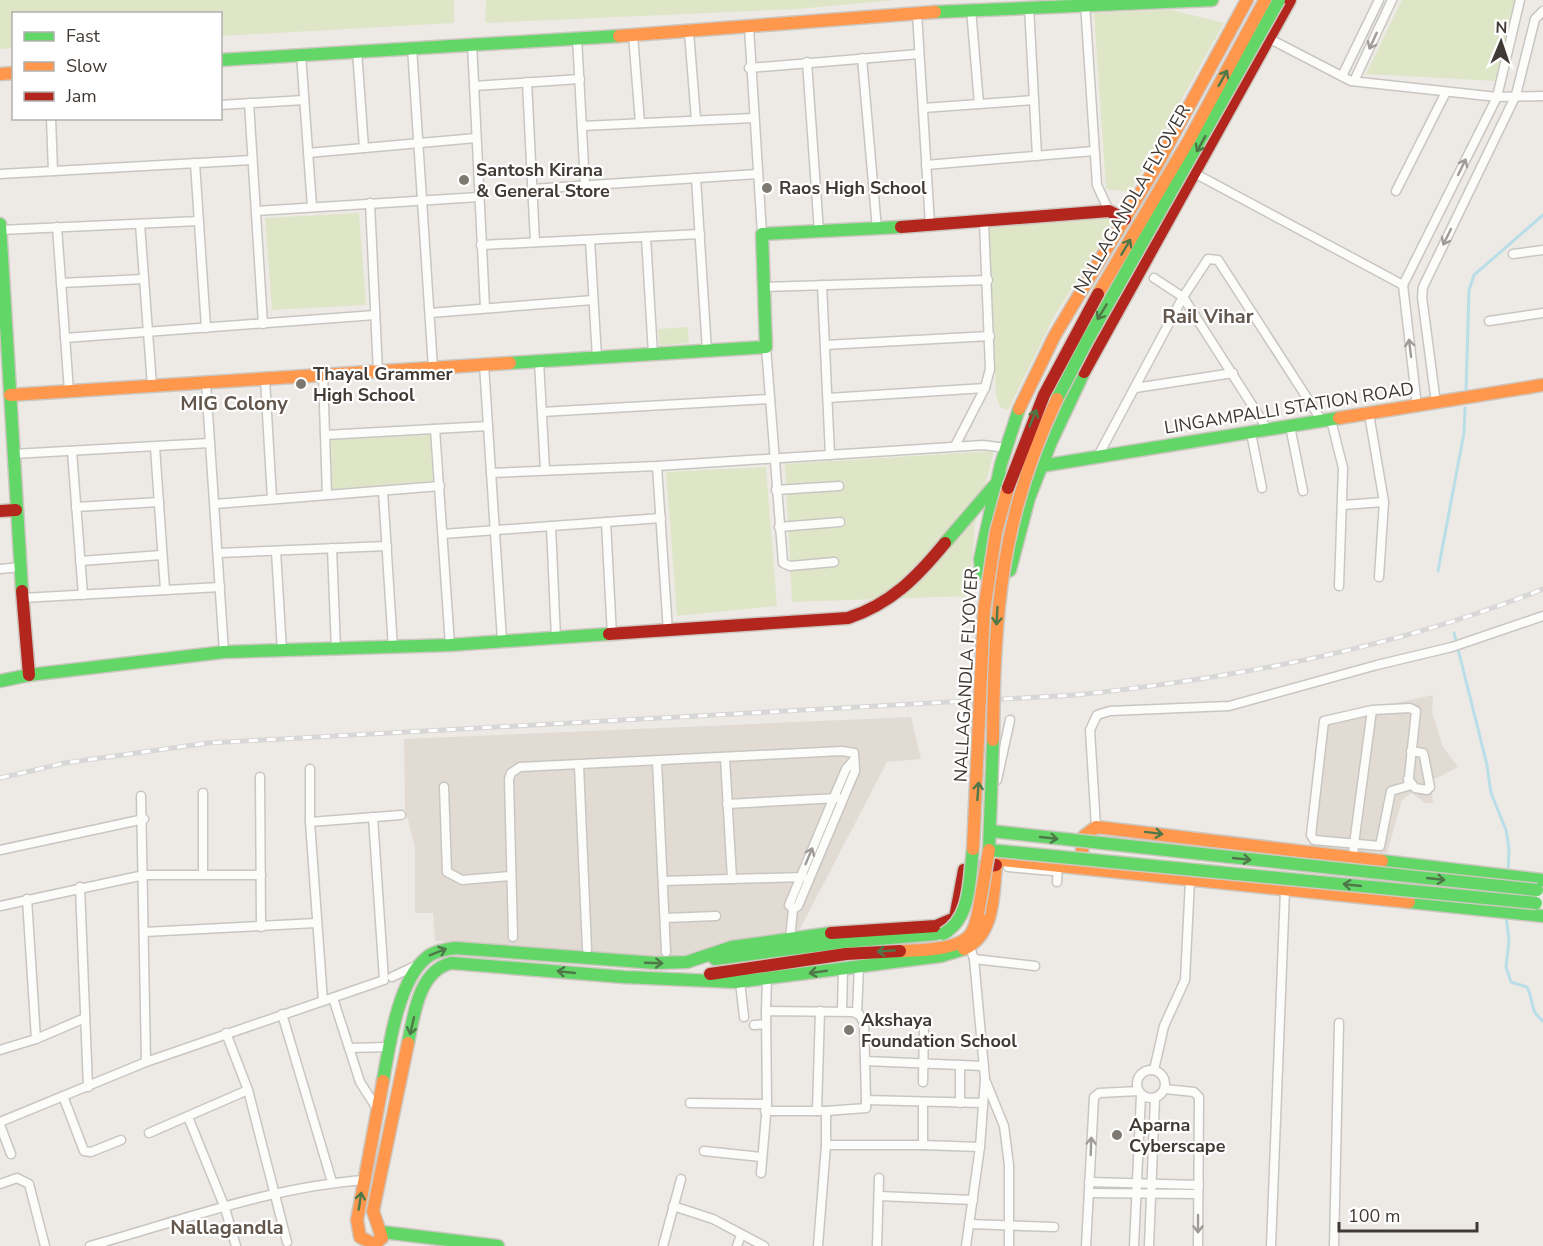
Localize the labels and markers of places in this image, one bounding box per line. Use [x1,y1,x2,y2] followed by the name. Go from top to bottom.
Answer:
[476,158,610,203] place label: Santosh Kirana & General Store
[457,173,471,187] marker: Santosh Kirana & General Store
[779,176,927,200] place label: Raos High School
[760,181,774,195] marker: Raos High School
[313,362,453,407] place label: Thayal Grammer High School
[294,377,308,391] marker: Thayal Grammer High School
[861,1008,1017,1053] place label: Akshaya Foundation School
[842,1023,856,1037] marker: Akshaya Foundation School
[1129,1113,1226,1158] place label: Aparna Cyberscape
[1110,1128,1124,1142] marker: Aparna Cyberscape

